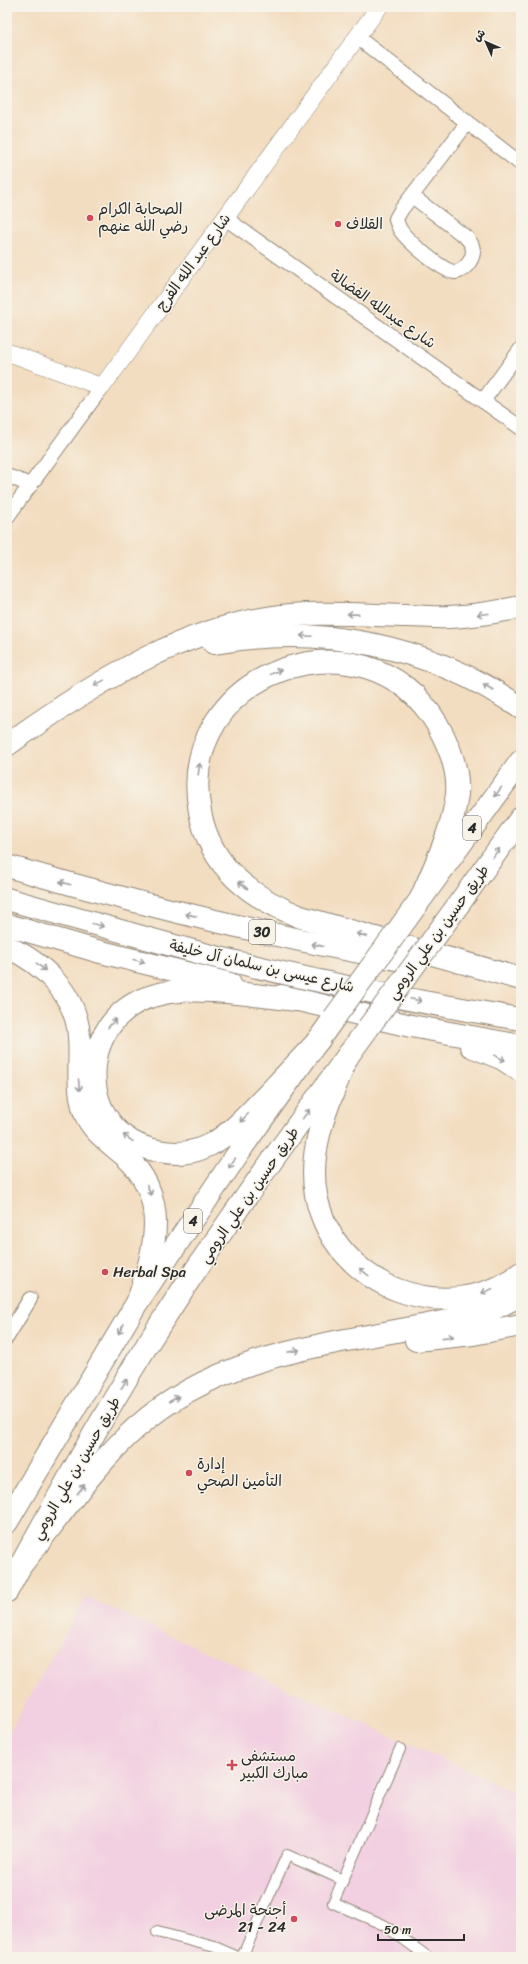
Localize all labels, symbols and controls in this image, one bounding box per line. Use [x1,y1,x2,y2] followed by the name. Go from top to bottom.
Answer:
[466,22,506,62] north arrow
[468,24,490,46] text: ش
[98,196,188,239] place label: الصحابة الكرام رضي الله عنهم
[149,208,237,316] street label: شارع عبد الله الفرج
[346,211,383,237] place label: القلاف
[85,213,95,223] marker: الصحابة الكرام رضي الله عنهم
[333,219,343,229] marker: القلاف
[324,263,442,355] street label: شارع عبدالله الفضالة
[347,610,360,618] one-way arrow
[477,611,490,618] one-way arrow
[300,632,313,639] one-way arrow
[269,668,281,675] one-way arrow
[93,679,105,687] one-way arrow
[482,683,494,691] one-way arrow
[195,763,203,776] one-way arrow
[494,786,502,797] one-way arrow
[463,816,481,840] road number: 4
[492,848,500,859] one-way arrow
[380,859,496,1005] street label: طريق حسين بن علي الرومي
[59,878,72,886] one-way arrow
[238,881,248,890] one-way arrow
[185,911,198,919] one-way arrow
[249,920,275,944] road number: 30
[92,921,105,929] one-way arrow
[356,931,369,938] one-way arrow
[167,932,357,1000] street label: شارع عيسى بن سلمان آل خليفة
[311,940,324,948] one-way arrow
[132,958,145,966] one-way arrow
[35,962,46,971] one-way arrow
[409,997,422,1005] one-way arrow
[108,1018,117,1029] one-way arrow
[494,1055,506,1062] one-way arrow
[76,1078,83,1091] one-way arrow
[302,1108,310,1119] one-way arrow
[239,1113,248,1124] one-way arrow
[192,1121,306,1269] street label: طريق حسين بن علي الرومي
[122,1134,133,1142] one-way arrow
[228,1157,236,1168] one-way arrow
[145,1184,153,1196] one-way arrow
[184,1209,202,1233] road number: 4
[113,1259,187,1285] place label: Herbal Spa
[100,1267,110,1277] marker: Herbal Spa
[358,1268,369,1276] one-way arrow
[481,1288,493,1296] one-way arrow
[116,1323,124,1335] one-way arrow
[441,1333,454,1341] one-way arrow
[287,1347,300,1355] one-way arrow
[120,1379,128,1390] one-way arrow
[24,1391,128,1545] street label: طريق حسين بن علي الرومي
[168,1395,180,1403] one-way arrow
[197,1451,282,1494] place label: إدارة التأمين الصحي
[184,1468,194,1478] marker: إدارة التأمين الصحي
[77,1484,85,1495] one-way arrow
[239,1743,308,1786] place label: مستشفى مبارك الكبير
[226,1759,238,1771] marker: مستشفى مبارك الكبير
[204,1897,286,1940] place label: أجنحة المرضى 21 - 24
[289,1914,299,1924] marker: أجنحة المرضى 21 - 24
[378,1916,464,1942] scale bar
[384,1919,411,1941] text: 50 m

